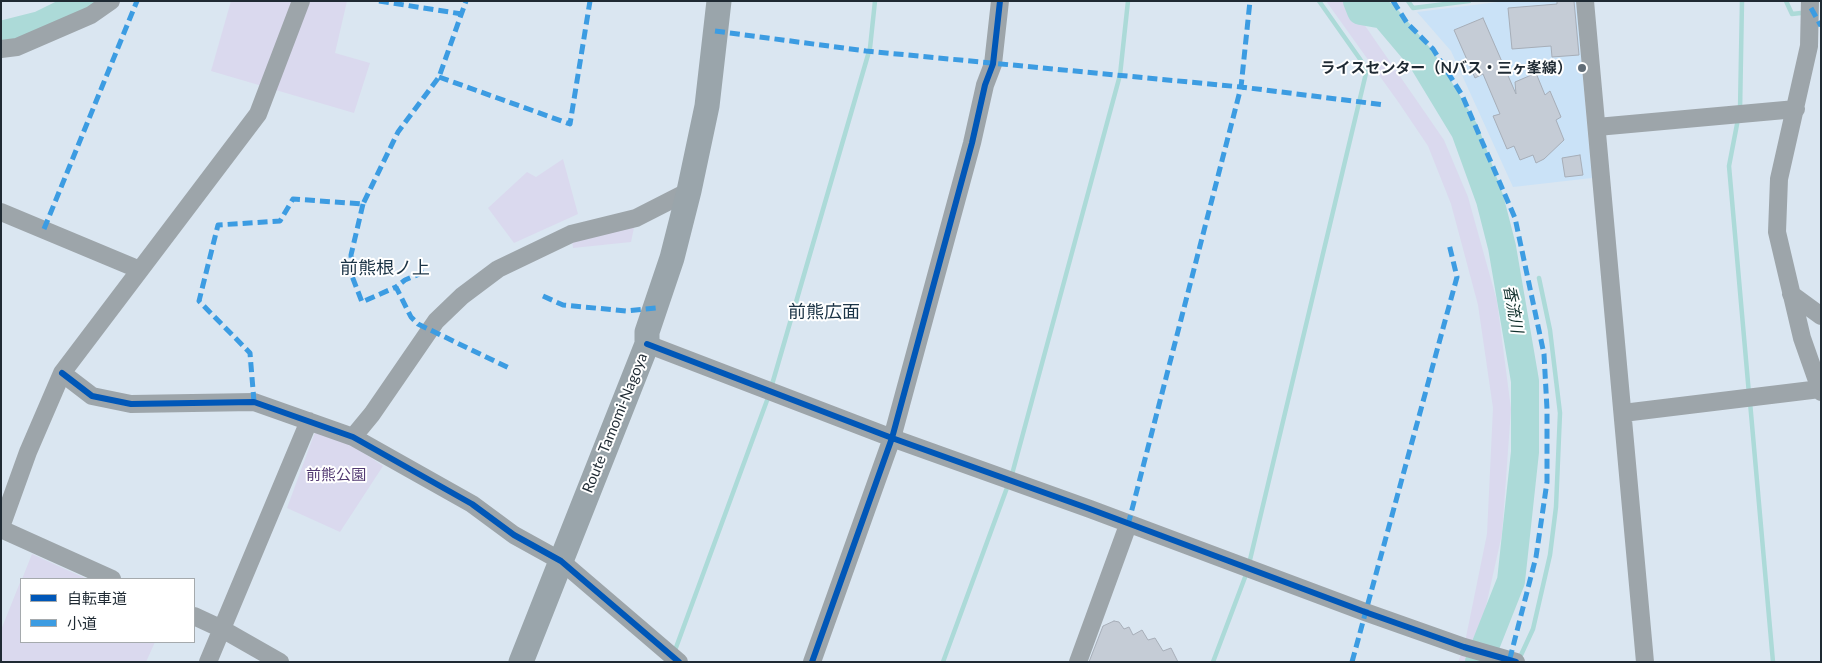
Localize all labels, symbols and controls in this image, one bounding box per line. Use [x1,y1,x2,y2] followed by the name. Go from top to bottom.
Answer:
[1320,59,1572,77] place label: ライスセンター（Nバス・三ヶ峯線）
[1576,62,1588,74] marker: ライスセンター（Nバス・三ヶ峯線）
[340,257,430,279] district label: 前熊根ノ上
[1499,284,1527,334] water label: 香流川
[788,301,860,323] district label: 前熊広面
[579,350,651,496] street label: Route Tamomi-Nagoya
[306,466,366,484] park label: 前熊公園
[20,578,195,643] legend
[67,589,127,607] text: 自転車道
[67,614,97,632] text: 小道

